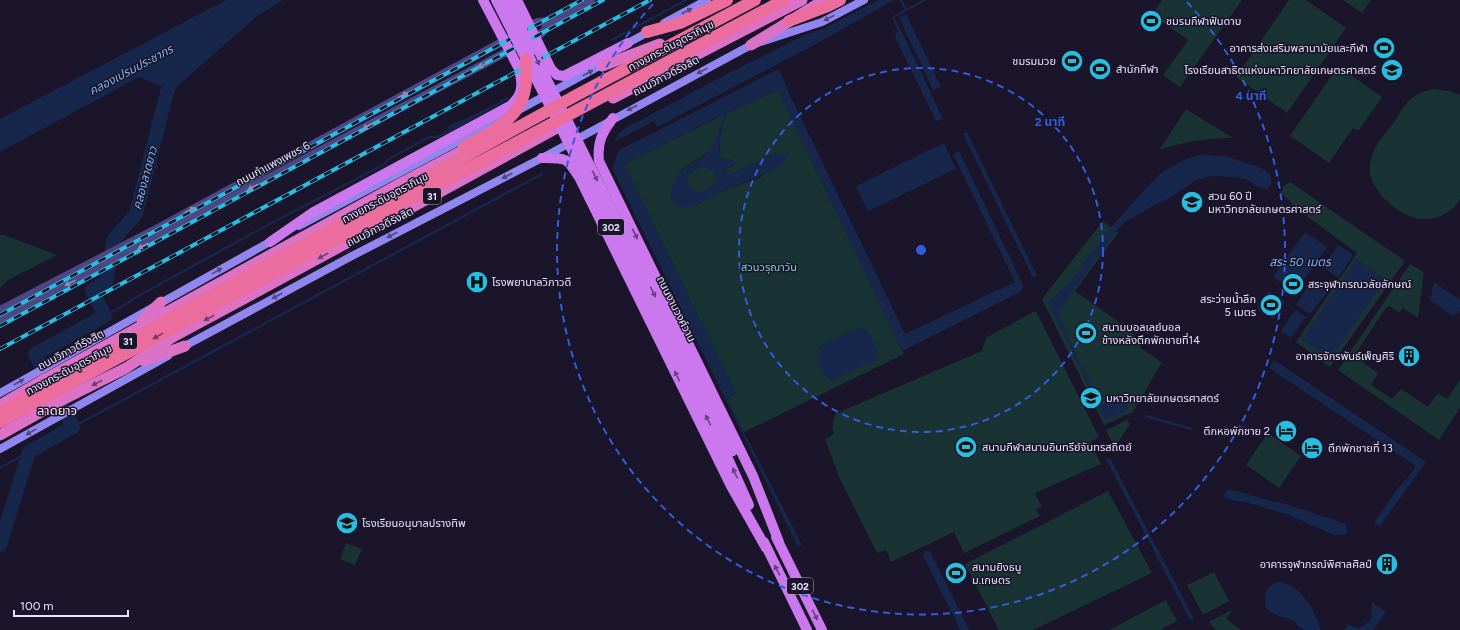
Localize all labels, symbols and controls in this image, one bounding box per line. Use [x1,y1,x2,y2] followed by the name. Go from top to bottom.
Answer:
[681,8,693,14] one-way arrow
[1138,8,1164,34] sports icon: ชมรมกีฬาฟันดาบ
[824,15,835,21] one-way arrow
[1166,15,1241,28] place label: ชมรมกีฬาฟันดาบ
[626,18,716,74] street label: ทางยกระดับอุตราภิมุข
[1371,35,1397,61] sports icon: อาคารส่งเสริมพลานามัยและกีฬา
[87,41,176,98] water label: คลองเปรมประชากร
[1229,42,1368,55] place label: อาคารส่งเสริมพลานามัยและกีฬา
[1059,48,1085,74] sports icon: ชมรมมวย
[631,53,701,99] street label: ถนนวิภาวดีรังสิต
[533,54,540,66] one-way arrow
[1012,55,1056,68] place label: ชมรมมวย
[1087,56,1113,82] sports icon: สำนักกีฬา
[1379,57,1405,83] school or university icon: โรงเรียนสาธิตแห่งมหาวิทยาลัยเกษตรศาสตร์
[477,62,489,68] one-way arrow
[1116,63,1159,76] place label: สำนักกีฬา
[1184,64,1377,77] place label: โรงเรียนสาธิตแห่งมหาวิทยาลัยเกษตรศาสตร์
[696,68,708,74] one-way arrow
[583,70,594,76] one-way arrow
[1235,89,1267,103] text: 4 นาที
[397,92,409,98] one-way arrow
[626,105,638,111] one-way arrow
[1035,115,1065,129] text: 2 นาที
[362,123,374,129] one-way arrow
[234,139,312,189] street label: ถนนกำแพงเพชร 6
[130,144,160,211] water label: คลองลาดยาว
[340,170,430,226] street label: ทางยกระดับอุตราภิมุข
[592,170,598,182] one-way arrow
[501,172,513,179] one-way arrow
[248,184,259,190] one-way arrow
[423,188,441,204] road number: 31
[1179,189,1205,215] school or university icon: สวน 60 ปี มหาวิทยาลัยเกษตรศาสตร์
[1208,190,1321,216] place label: สวน 60 ปี มหาวิทยาลัยเกษตรศาสตร์
[344,205,416,249] street label: ถนนวิภาวดีรังสิต
[184,207,196,214] one-way arrow
[598,219,624,235] road number: 302
[632,228,638,240] one-way arrow
[386,232,397,239] one-way arrow
[137,242,149,249] one-way arrow
[914,243,928,257] centre of rings
[318,253,329,259] one-way arrow
[1269,255,1332,269] water label: สระ 50 เมตร
[741,261,797,274] park label: สวนวรุณาวัน
[211,268,223,275] one-way arrow
[464,269,490,295] hospital icon: โรงพยาบาลวิภาวดี
[1280,271,1306,297] sports icon: สระจุฬาภรณวลัยลักษณ์
[654,274,698,344] street label: ถนนงามวงศ์วาน
[492,276,571,289] place label: โรงพยาบาลวิภาวดี
[1308,278,1411,291] place label: สระจุฬาภรณวลัยลักษณ์
[65,280,76,287] one-way arrow
[650,286,657,298] one-way arrow
[1200,291,1256,319] place label: สระว่ายน้ำลึก 5 เมตร
[1258,292,1284,318] sports icon: สระว่ายน้ำลึก 5 เมตร
[271,293,283,300] one-way arrow
[203,314,215,321] one-way arrow
[1073,320,1099,346] sports icon: สนามบอลเลย์บอล ข้างหลังตึกพักชายที่14
[1102,321,1200,347] place label: สนามบอลเลย์บอล ข้างหลังตึกพักชายที่14
[36,327,106,373] street label: ถนนวิภาวดีรังสิต
[152,332,164,339] one-way arrow
[119,333,137,349] road number: 31
[24,342,114,398] street label: ทางยกระดับอุตราภิมุข
[1396,343,1422,369] building icon: อาคารจักรพันธ์เพ็ญศิริ
[1295,350,1395,363] place label: อาคารจักรพันธ์เพ็ญศิริ
[674,370,680,382] one-way arrow
[13,378,25,385] one-way arrow
[91,380,102,386] one-way arrow
[1078,385,1104,411] school or university icon: มหาวิทยาลัยเกษตรศาสตร์
[1106,392,1219,405] place label: มหาวิทยาลัยเกษตรศาสตร์
[37,403,77,418] district label: ลาดยาว
[705,414,711,425] one-way arrow
[1273,418,1299,444] hotel icon: ตึกหอพักชาย 2
[1203,425,1270,438] place label: ตึกหอพักชาย 2
[25,429,37,435] one-way arrow
[953,434,979,460] sports icon: สนามกีฬาสนามอินทรีย์จันทรสถิตย์
[1299,435,1325,461] hotel icon: ตึกพักชายที่ 13
[1328,440,1393,455] place label: ตึกพักชายที่ 13
[982,441,1132,454] place label: สนามกีฬาสนามอินทรีย์จันทรสถิตย์
[732,468,738,479] one-way arrow
[334,510,360,536] school or university icon: โรงเรียนอนุบาลปรางทิพ
[362,517,466,530] place label: โรงเรียนอนุบาลปรางทิพ
[1374,551,1400,577] building icon: อาคารจุฬาภรณ์พิศาลศิลป์
[1260,558,1372,571] place label: อาคารจุฬาภรณ์พิศาลศิลป์
[943,560,969,586] sports icon: สนามยิงธนู ม.เกษตร
[972,561,1021,587] place label: สนามยิงธนู ม.เกษตร
[774,564,780,576] one-way arrow
[787,578,813,594] road number: 302
[14,592,128,618] scale bar
[20,599,54,613] text: 100 m
[812,609,818,621] one-way arrow

